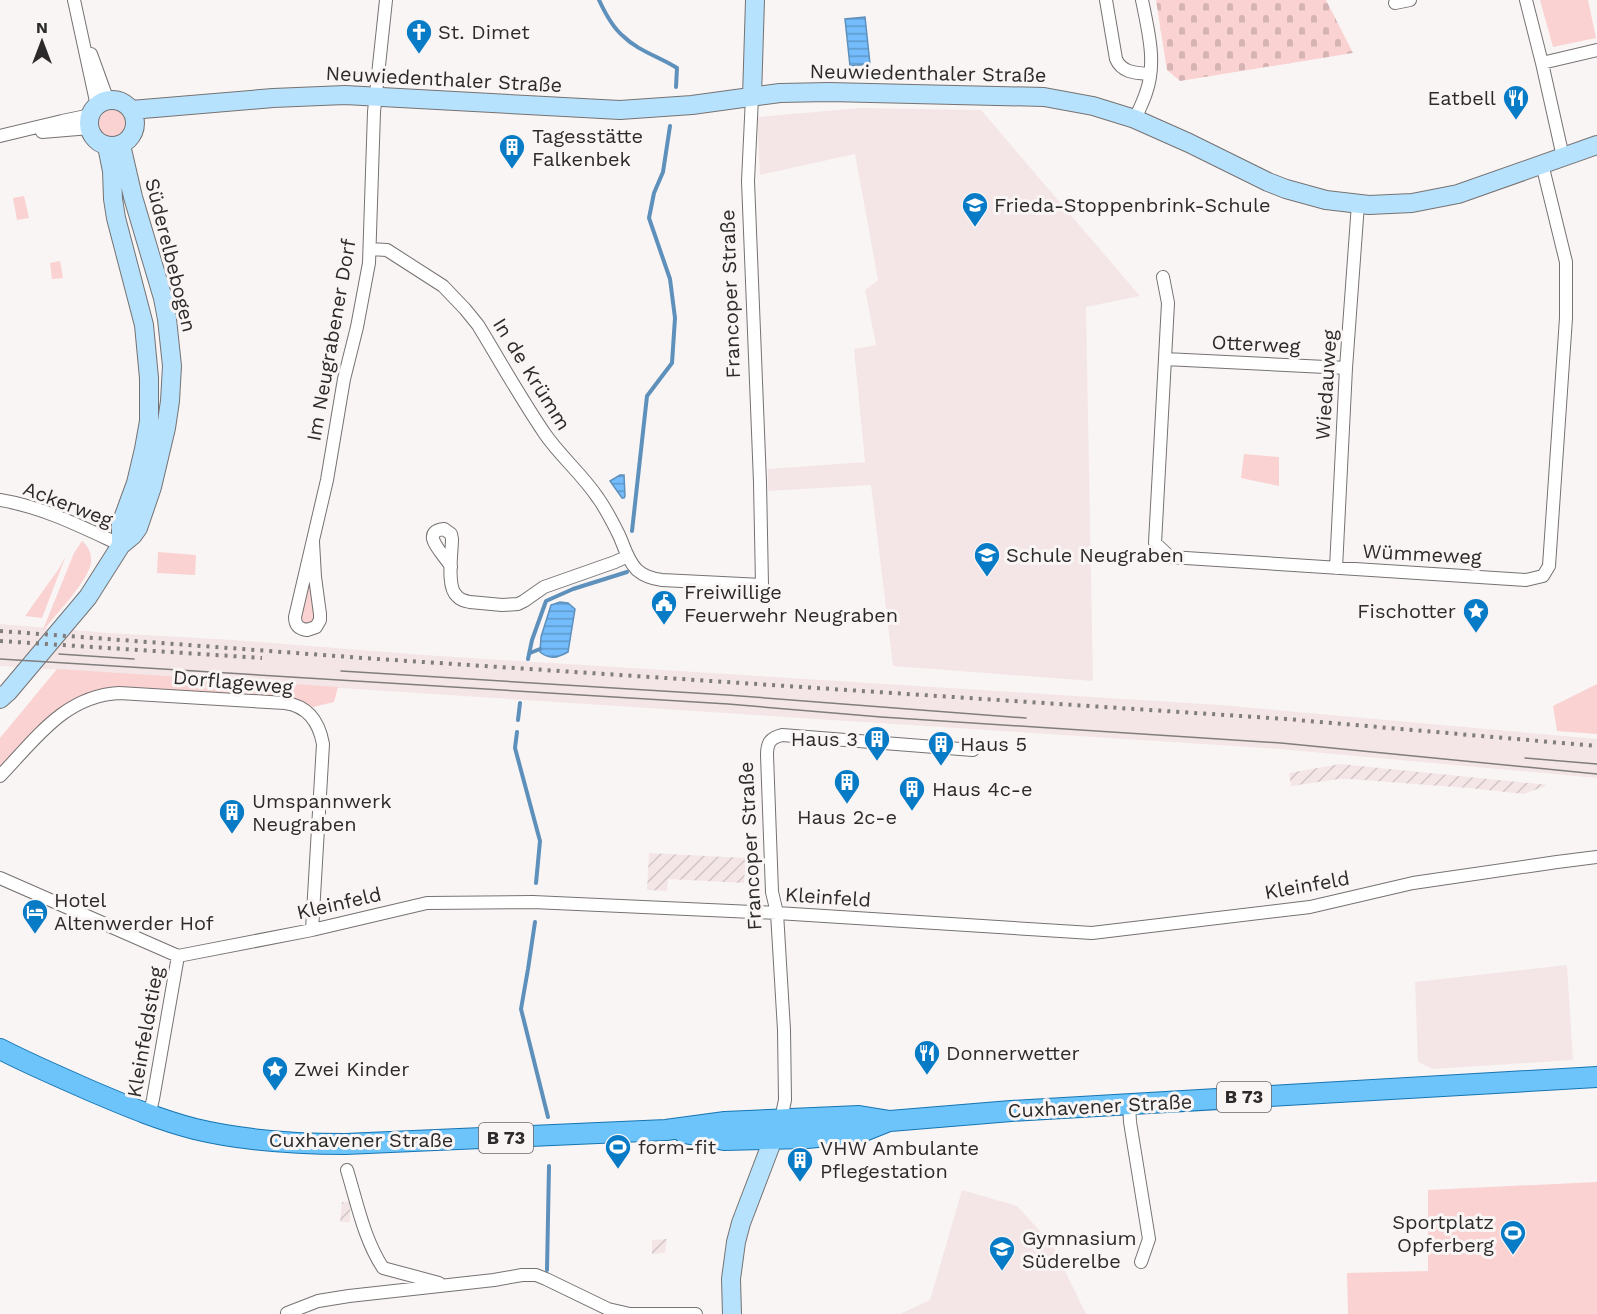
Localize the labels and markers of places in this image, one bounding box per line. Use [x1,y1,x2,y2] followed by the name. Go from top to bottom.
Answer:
[404,17,434,55] church icon: St. Dimet
[438,20,530,44] place label: St. Dimet
[1501,83,1531,121] restaurant icon: Eatbell
[1428,86,1496,110] place label: Eatbell
[532,124,643,171] place label: Tagesstätte Falkenbek
[497,132,527,170] building icon: Tagesstätte Falkenbek
[960,190,990,228] school or university icon: Frieda-Stoppenbrink-Schule
[994,193,1271,217] place label: Frieda-Stoppenbrink-Schule
[972,540,1002,578] school or university icon: Schule Neugraben
[1006,543,1184,567] place label: Schule Neugraben
[684,580,898,627] place label: Freiwillige Feuerwehr Neugraben
[649,588,679,626] public building icon: Freiwillige Feuerwehr Neugraben
[1461,596,1491,634] place icon: Fischotter
[1357,599,1456,623] place label: Fischotter
[862,724,892,762] building icon: Haus 3
[791,727,858,751] place label: Haus 3
[926,729,956,767] building icon: Haus 5
[960,732,1027,756] place label: Haus 5
[832,767,862,805] building icon: Haus 2c-e
[897,774,927,812] building icon: Haus 4c-e
[932,777,1032,801] place label: Haus 4c-e
[252,789,392,836] place label: Umspannwerk Neugraben
[217,797,247,835] building icon: Umspannwerk Neugraben
[797,805,897,829] place label: Haus 2c-e
[54,888,214,935] place label: Hotel Altenwerder Hof
[20,897,50,935] hotel icon: Hotel Altenwerder Hof
[912,1038,942,1076] restaurant icon: Donnerwetter
[946,1041,1080,1065] place label: Donnerwetter
[260,1054,290,1092] place icon: Zwei Kinder
[294,1057,409,1081] place label: Zwei Kinder
[603,1132,633,1170] sports icon: form-fit
[638,1135,717,1159] place label: form-fit
[820,1136,979,1183] place label: VHW Ambulante Pflegestation
[785,1145,815,1183] building icon: VHW Ambulante Pflegestation
[1392,1210,1494,1257] place label: Sportplatz Opferberg
[1498,1218,1528,1256] sports icon: Sportplatz Opferberg
[1022,1226,1137,1273] place label: Gymnasium Süderelbe
[987,1234,1017,1272] school or university icon: Gymnasium Süderelbe

